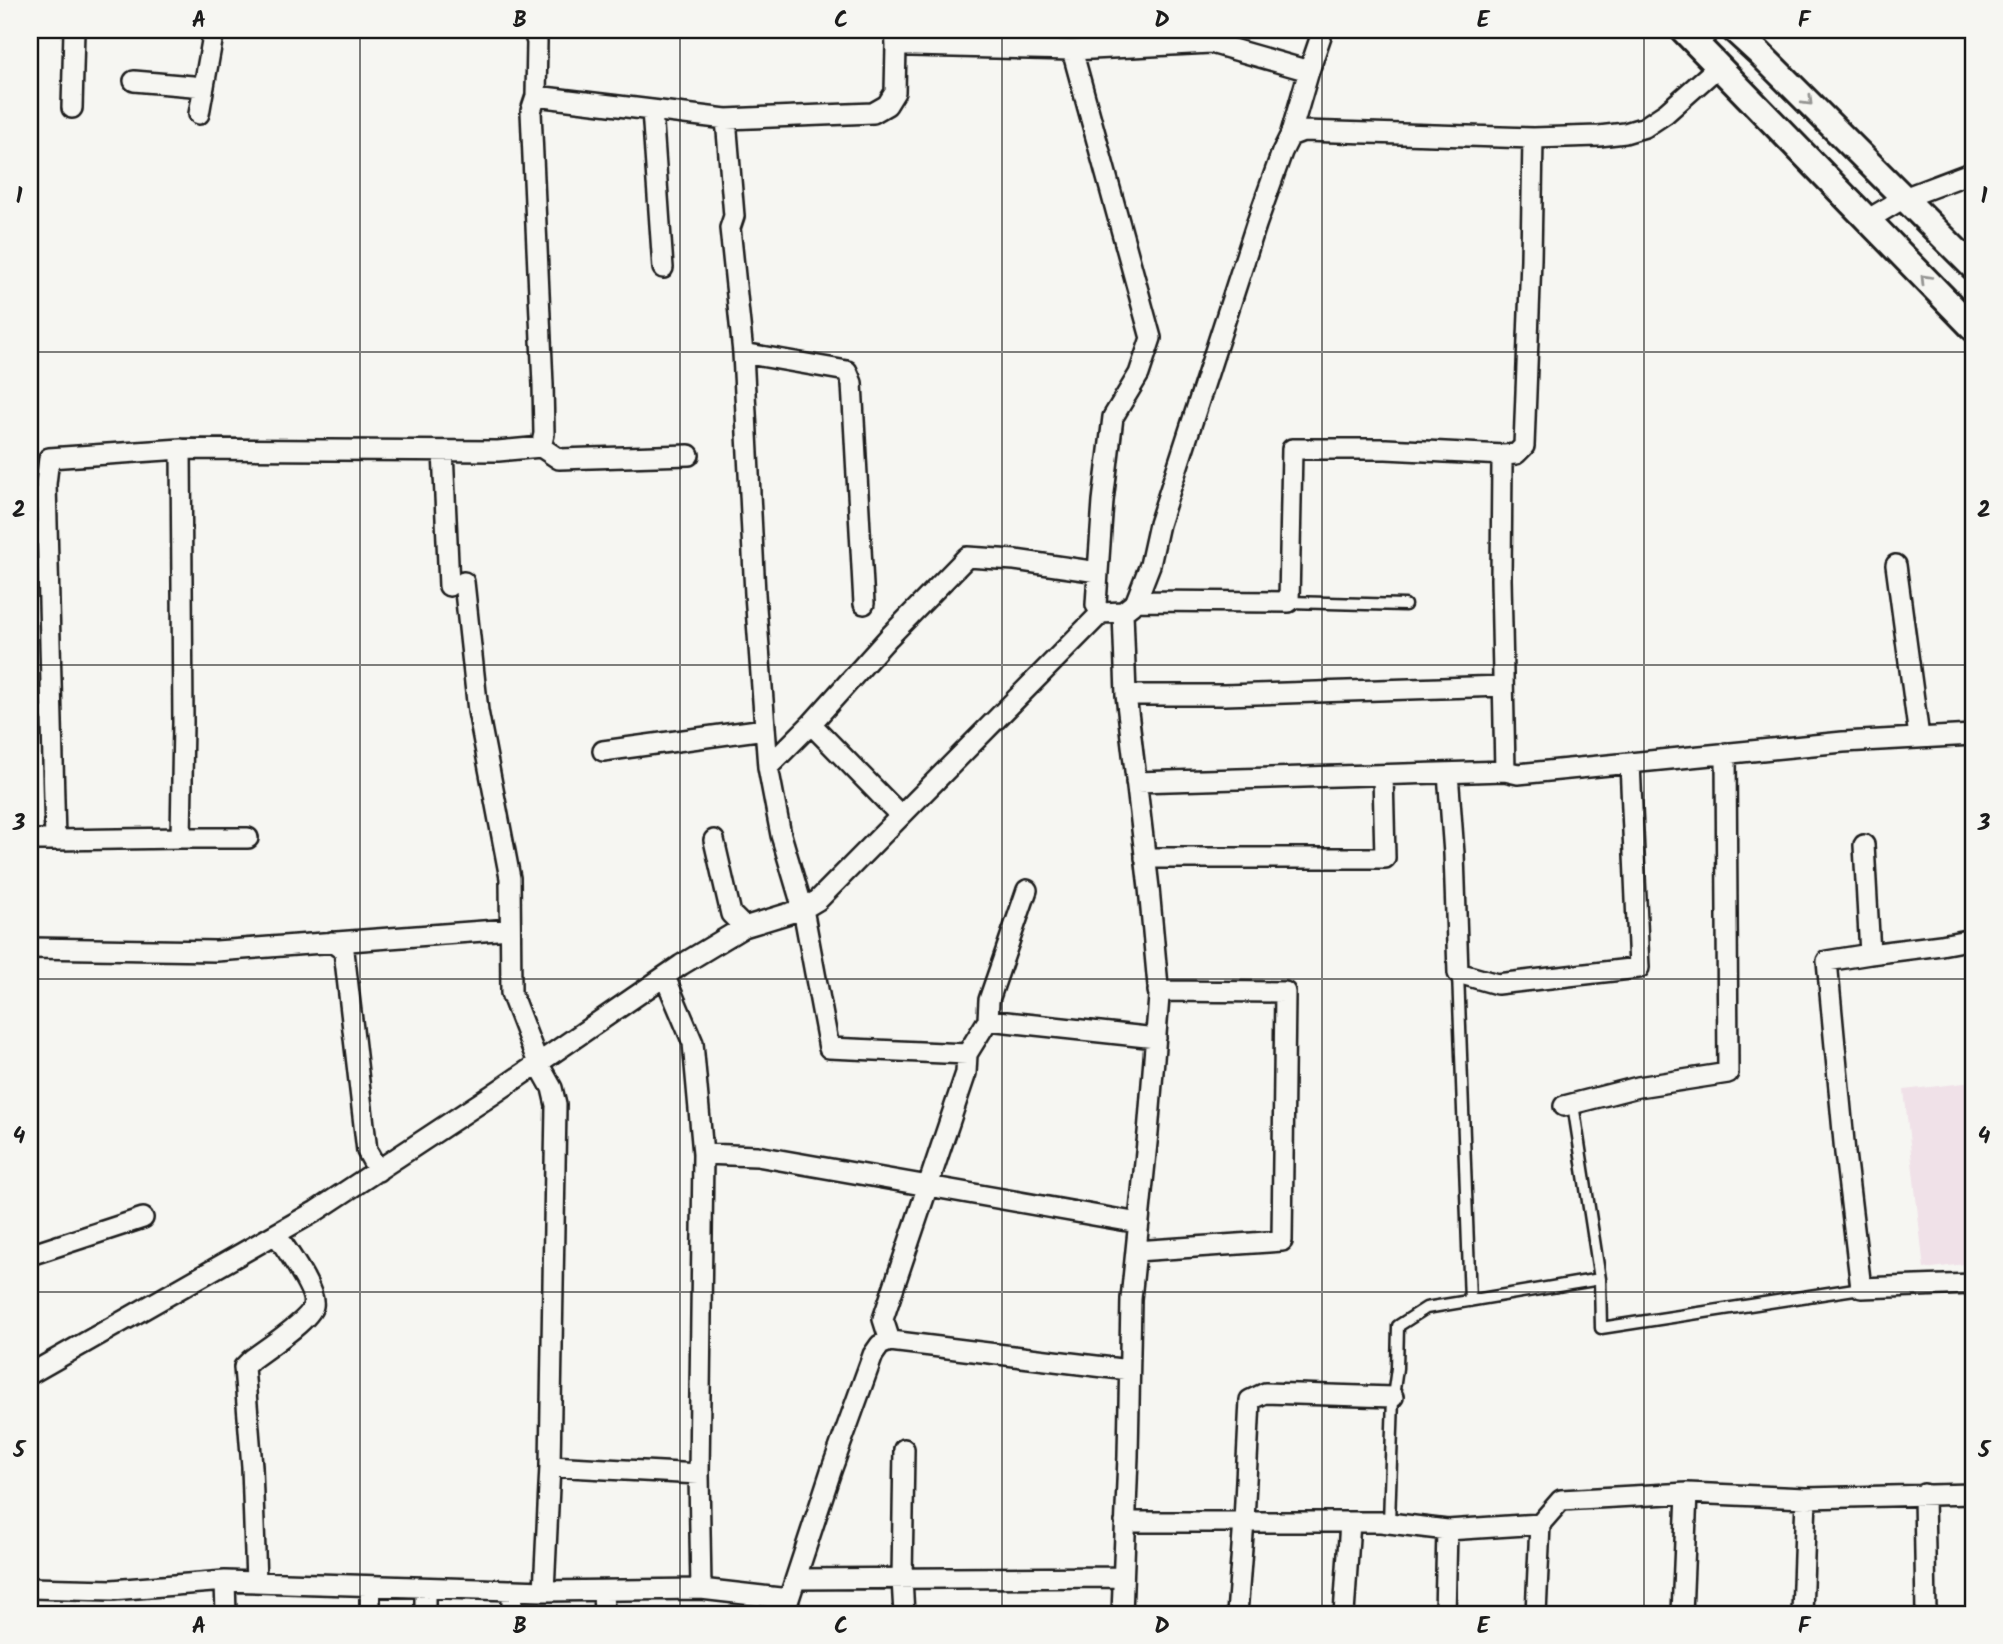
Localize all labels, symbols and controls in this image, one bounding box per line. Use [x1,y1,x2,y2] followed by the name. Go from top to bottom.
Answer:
[192,3,206,39] text: A
[513,3,527,39] text: B
[834,3,848,39] text: C
[1154,3,1170,39] text: D
[1477,3,1491,39] text: E
[1798,3,1812,39] text: F
[1799,93,1812,106] one-way arrow
[16,179,23,215] text: 1
[1981,179,1988,215] text: 1
[1921,275,1934,288] one-way arrow
[12,493,26,529] text: 2
[1977,493,1991,529] text: 2
[12,806,26,842] text: 3
[1977,806,1991,842] text: 3
[13,1119,26,1155] text: 4
[1978,1119,1991,1155] text: 4
[12,1433,27,1469] text: 5
[1977,1433,1992,1469] text: 5
[192,1609,206,1644] text: A
[513,1609,527,1644] text: B
[834,1609,848,1644] text: C
[1154,1609,1170,1644] text: D
[1477,1609,1491,1644] text: E
[1798,1609,1812,1644] text: F

